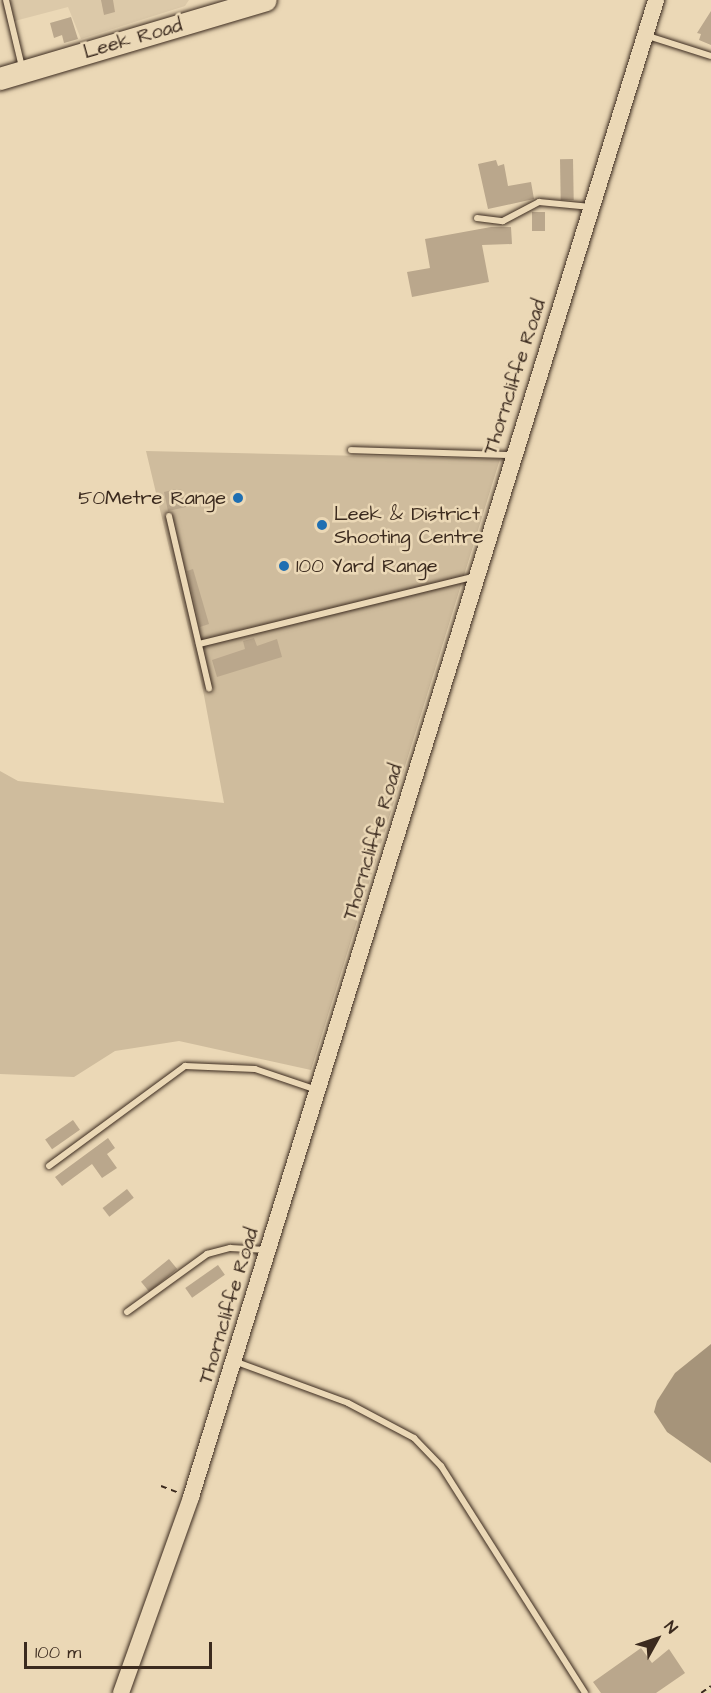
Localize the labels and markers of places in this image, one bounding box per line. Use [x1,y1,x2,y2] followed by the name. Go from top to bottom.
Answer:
[78,486,226,510] place label: 50Metre Range
[231,491,245,505] marker: 50Metre Range
[334,502,484,549] place label: Leek & District Shooting Centre
[315,518,329,532] marker: Leek & District Shooting Centre
[296,554,438,578] place label: 100 Yard Range
[277,559,291,573] marker: 100 Yard Range

